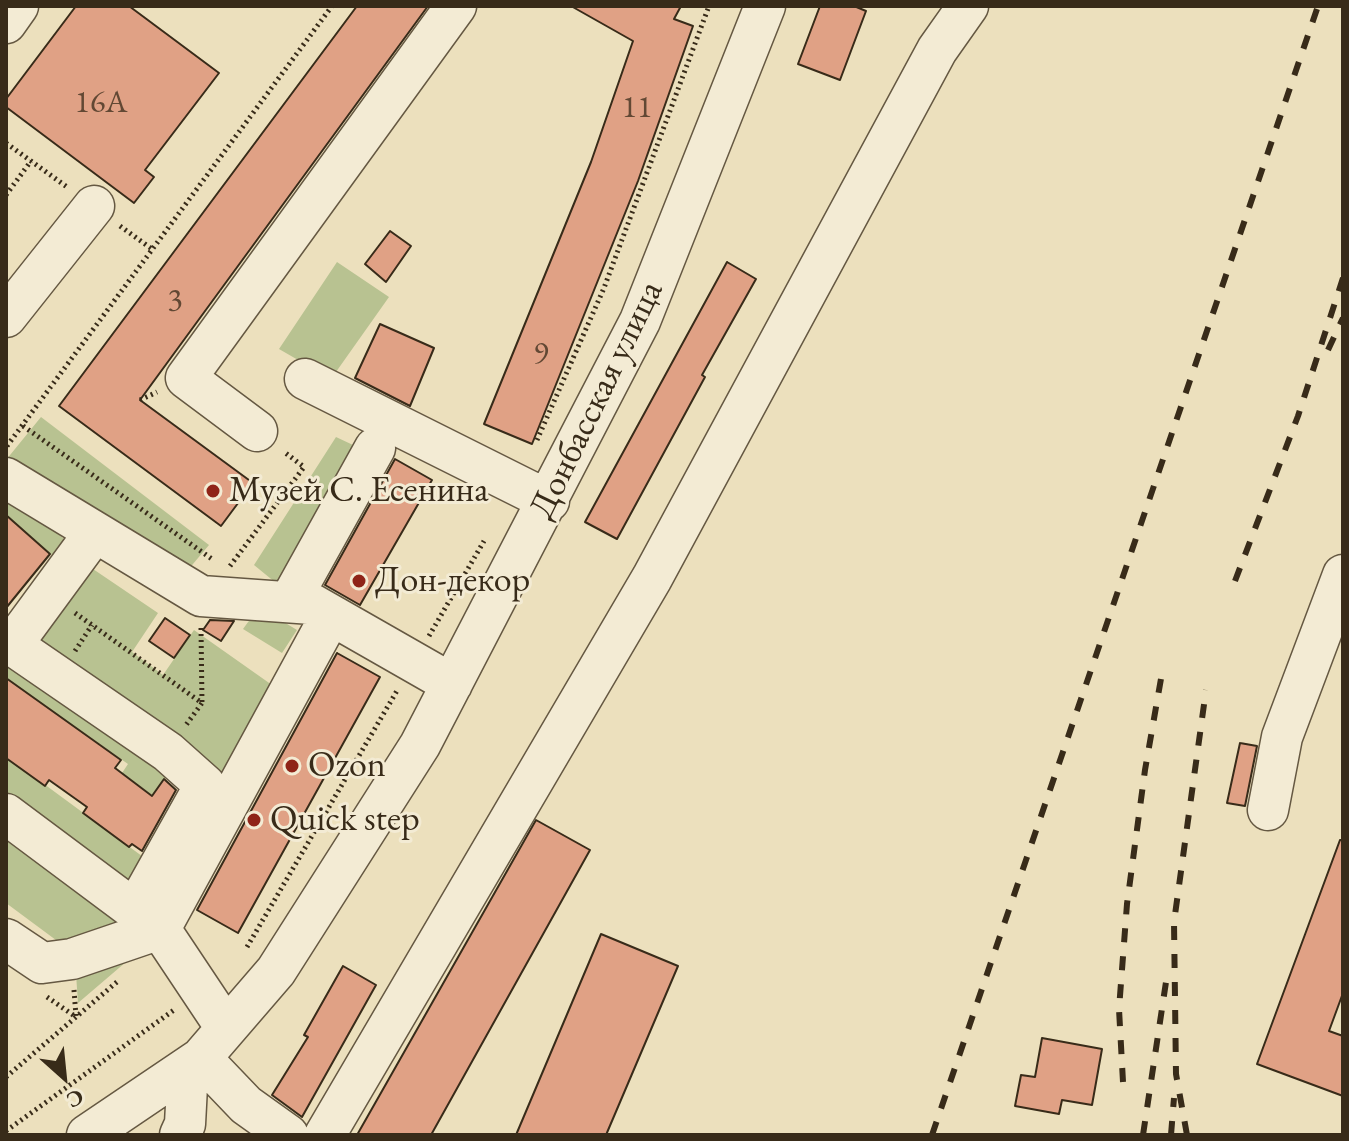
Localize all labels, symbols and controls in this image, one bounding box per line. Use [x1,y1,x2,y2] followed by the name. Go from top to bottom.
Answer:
[75,84,127,122] house number: 16А
[622,89,652,127] house number: 11
[521,274,673,526] street label: Донбасская улица
[167,282,183,320] house number: 3
[533,335,549,373] house number: 9
[229,469,489,513] place label: Музей С. Есенина
[204,482,222,500] marker: Музей С. Есенина
[375,559,530,603] place label: Дон-декор
[350,572,368,590] marker: Дон-декор
[308,744,386,788] place label: Ozon
[283,757,301,775] marker: Ozon
[270,798,420,842] place label: Quick step
[245,811,263,829] marker: Quick step
[24,1037,104,1117] north arrow
[62,1082,89,1115] text: С

